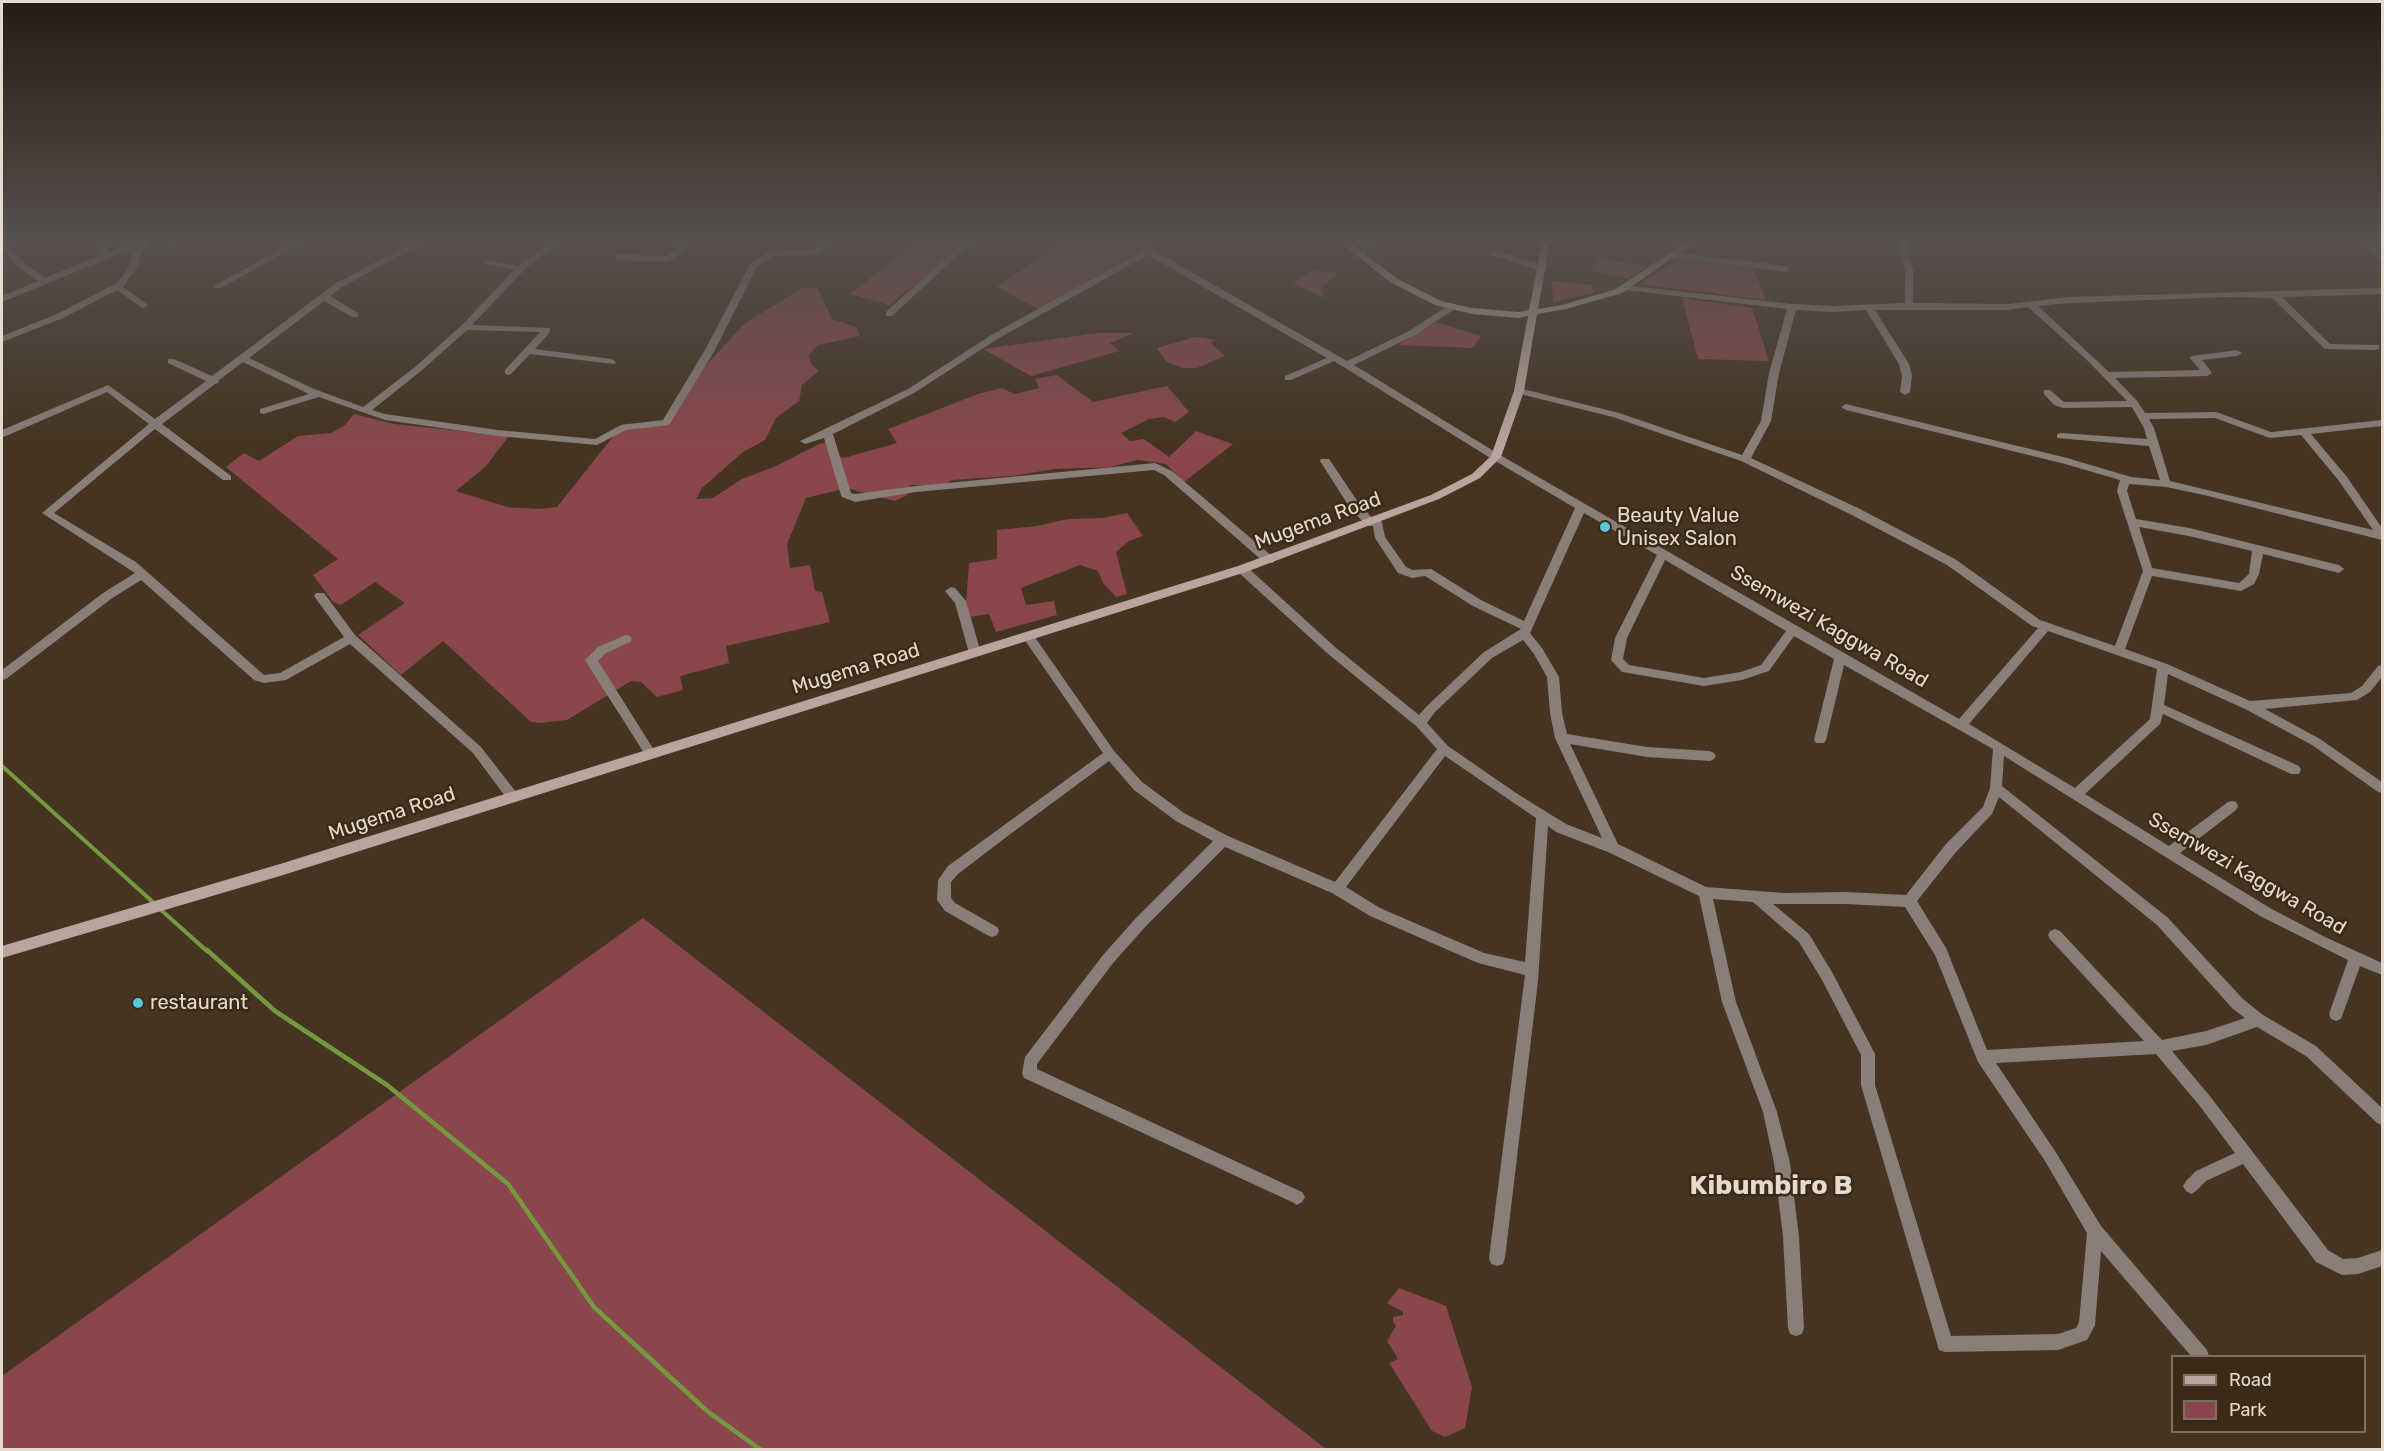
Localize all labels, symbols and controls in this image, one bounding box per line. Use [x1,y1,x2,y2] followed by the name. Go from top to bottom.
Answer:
[1252,487,1384,555] street label: Mugema Road
[1617,504,1740,551] place label: Beauty Value Unisex Salon
[1598,520,1612,534] marker: Beauty Value Unisex Salon
[1726,561,1932,693] street label: Ssemwezi Kaggwa Road
[789,638,923,700] street label: Mugema Road
[325,782,459,846] street label: Mugema Road
[2144,808,2350,940] street label: Ssemwezi Kaggwa Road
[150,991,248,1015] place label: restaurant
[131,996,145,1010] marker: restaurant
[1690,1170,1852,1202] district label: Kibumbiro B
[2171,1355,2366,1433] legend
[2229,1369,2272,1391] text: Road
[2229,1399,2266,1421] text: Park

